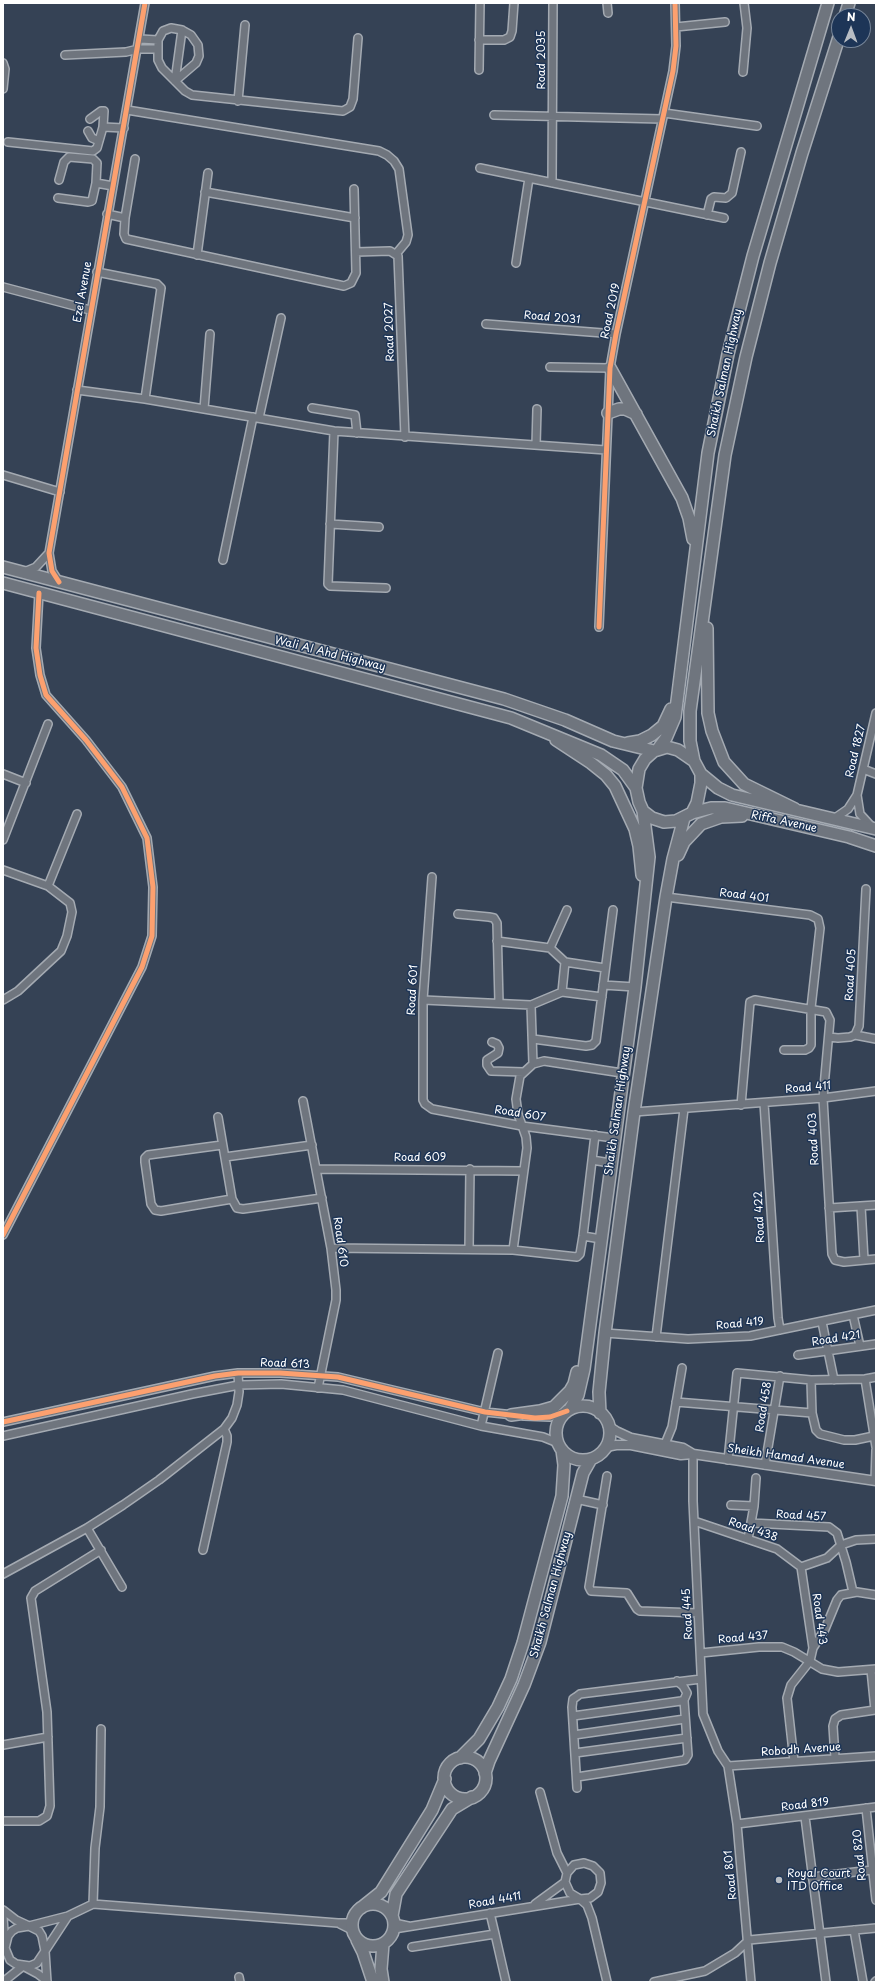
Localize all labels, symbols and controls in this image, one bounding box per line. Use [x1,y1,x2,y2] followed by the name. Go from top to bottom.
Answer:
[831,8,871,48] north arrow
[847,8,856,25] text: N
[535,30,549,90] street label: Road 2035
[71,260,95,324] street label: Ezel Avenue
[599,282,623,340] street label: Road 2019
[382,302,398,362] street label: Road 2027
[705,308,745,438] street label: Shaikh Salman Highway
[523,309,581,327] street label: Road 2031
[273,634,387,674] street label: Wali Al Ahd Highway
[843,723,869,779] street label: Road 1827
[750,809,818,835] street label: Riffa Avenue
[719,886,769,906] street label: Road 401
[843,948,859,1002] street label: Road 405
[405,964,421,1016] street label: Road 601
[602,1045,634,1177] street label: Shaikh Salman Highway
[785,1079,831,1097] street label: Road 411
[493,1103,547,1125] street label: Road 607
[806,1112,822,1166] street label: Road 403
[394,1151,446,1165] street label: Road 609
[752,1191,768,1243] street label: Road 422
[330,1216,350,1268] street label: Road 610
[715,1315,765,1333] street label: Road 419
[811,1329,861,1349] street label: Road 421
[260,1357,310,1371] street label: Road 613
[753,1381,775,1433] street label: Road 458
[727,1442,845,1472] street label: Sheikh Hamad Avenue
[776,1508,826,1524] street label: Road 457
[727,1515,779,1545] street label: Road 438
[528,1530,574,1660] street label: Shaikh Salman Highway
[680,1588,696,1640] street label: Road 445
[809,1592,829,1646] street label: Road 443
[717,1629,769,1647] street label: Road 437
[761,1741,841,1759] street label: Robodh Avenue
[780,1796,830,1814] street label: Road 819
[851,1829,869,1881] street label: Road 820
[722,1849,740,1901] street label: Road 801
[787,1867,851,1893] place label: Royal Court ITD Office
[774,1875,784,1885] marker: Royal Court ITD Office
[468,1890,522,1912] street label: Road 4411

